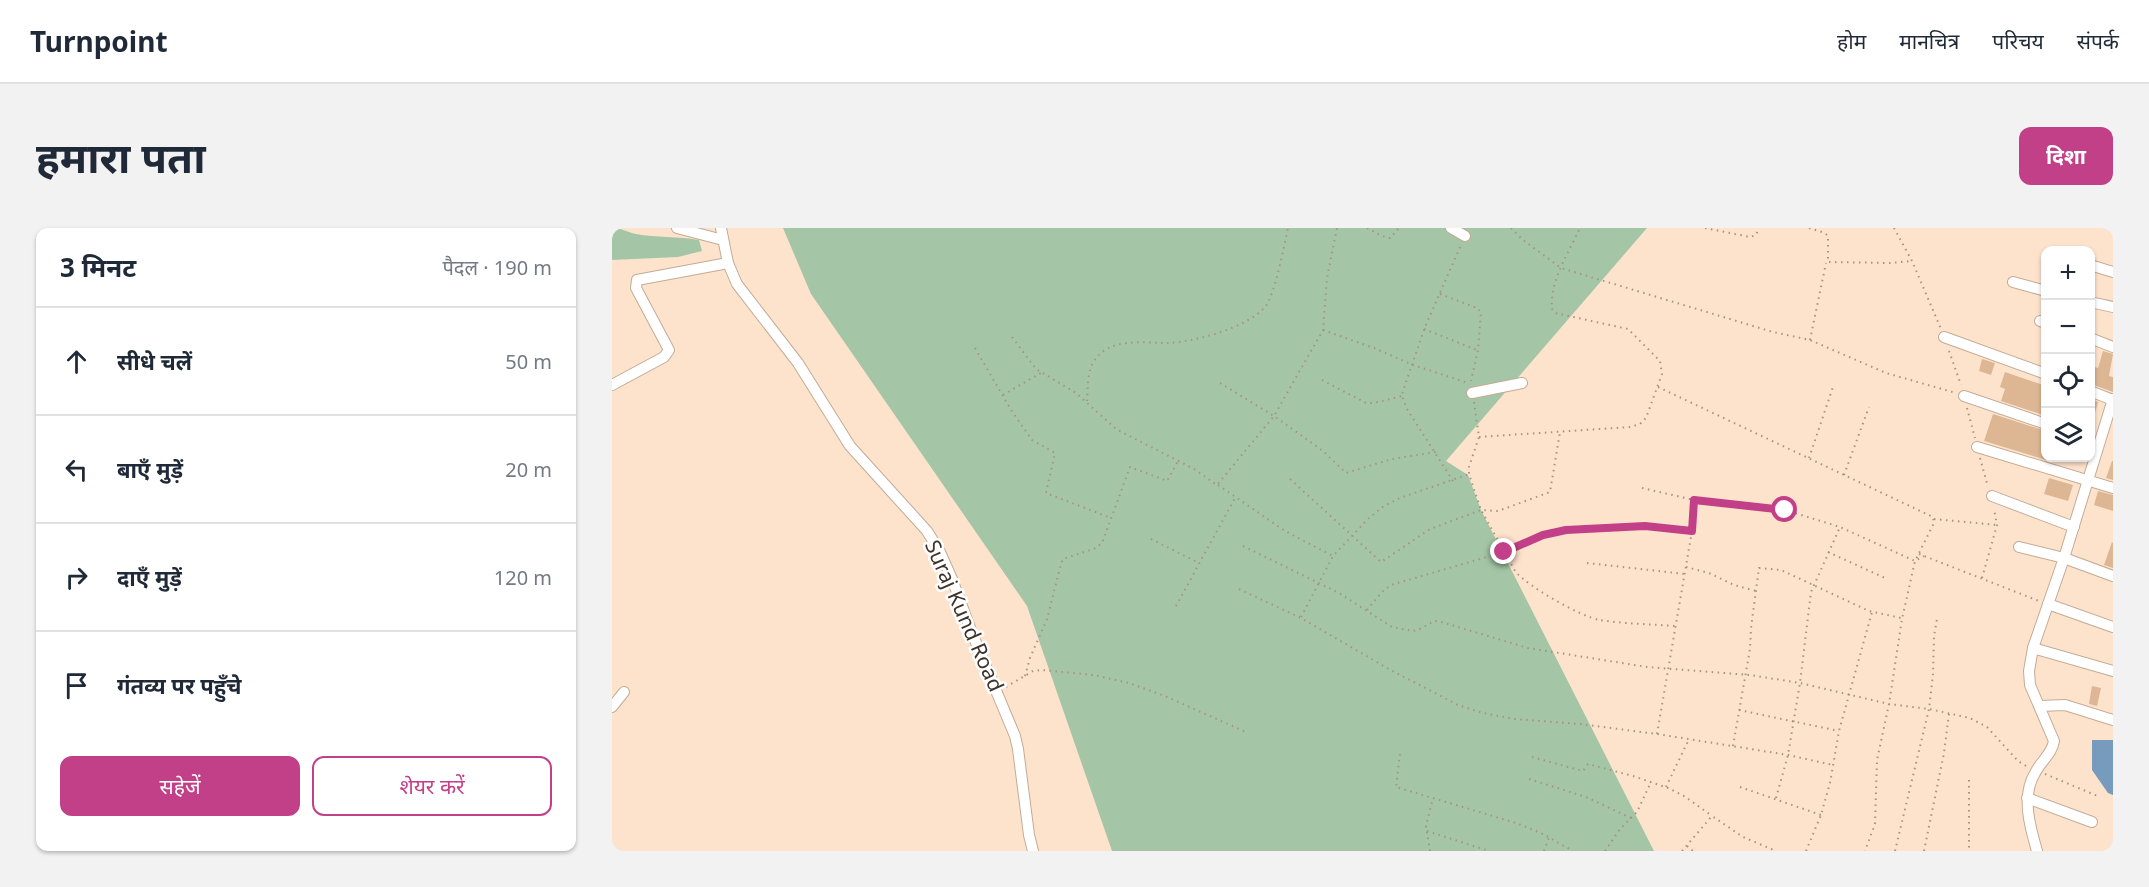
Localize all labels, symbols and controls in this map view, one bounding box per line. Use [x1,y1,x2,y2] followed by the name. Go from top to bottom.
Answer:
[30,22,168,60] text: Turnpoint
[1837,27,1866,55] text: होम
[1899,27,1959,55] text: मानचित्र
[1992,27,2044,55] text: परिचय
[2077,27,2119,55] text: संपर्क
[2019,127,2113,185] button: दिशा
[36,128,206,185] text: हमारा पता
[2041,246,2095,462] map controls
[2041,246,2095,300] button: +
[60,249,136,285] text: 3 मिनट
[442,254,552,281] text: पैदल · 190 m
[2041,300,2095,354] button: −
[60,345,93,378] icon: ahead
[117,346,192,376] text: सीधे चलें
[505,348,552,375] text: 50 m
[2041,354,2095,408] button: locate
[2041,408,2095,462] button: layers
[60,453,93,486] icon: left
[117,454,183,484] text: बाएँ मुड़ें
[505,456,552,483] text: 20 m
[1771,496,1797,522] route start
[919,535,1011,696] street label: Suraj Kund Road
[1490,538,1516,564] route end
[60,561,93,594] icon: right
[117,562,182,592] text: दाएँ मुड़ें
[494,564,552,591] text: 120 m
[60,669,93,702] icon: arrive
[117,670,242,700] text: गंतव्य पर पहुँचे
[60,756,300,816] button: सहेजें
[312,756,552,816] button: शेयर करें

